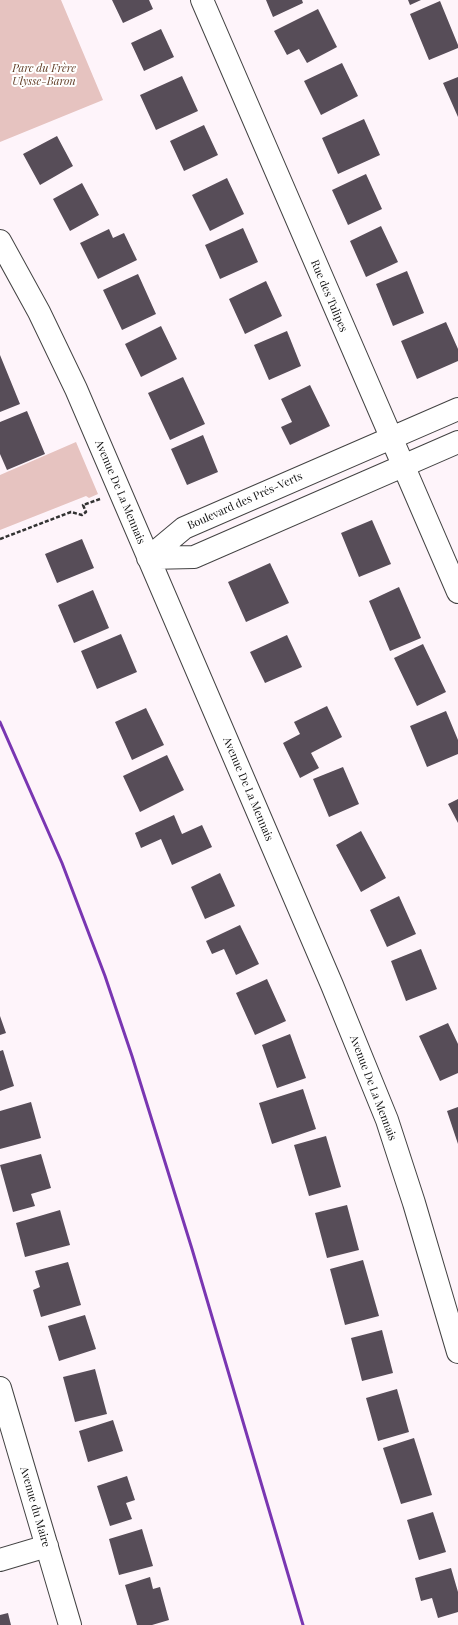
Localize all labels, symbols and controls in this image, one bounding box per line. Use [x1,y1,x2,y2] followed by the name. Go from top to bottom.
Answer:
[12,62,76,88] park label: Parc du Frère Ulysse-Baron
[308,258,350,334] street label: Rue des Tulipes
[92,438,148,546] street label: Avenue De La Mennais
[185,470,305,532] street label: Boulevard des Prés-Verts
[220,735,276,843] street label: Avenue De La Mennais
[347,1034,399,1142] street label: Avenue De La Mennais
[17,1465,53,1549] street label: Avenue du Maire

